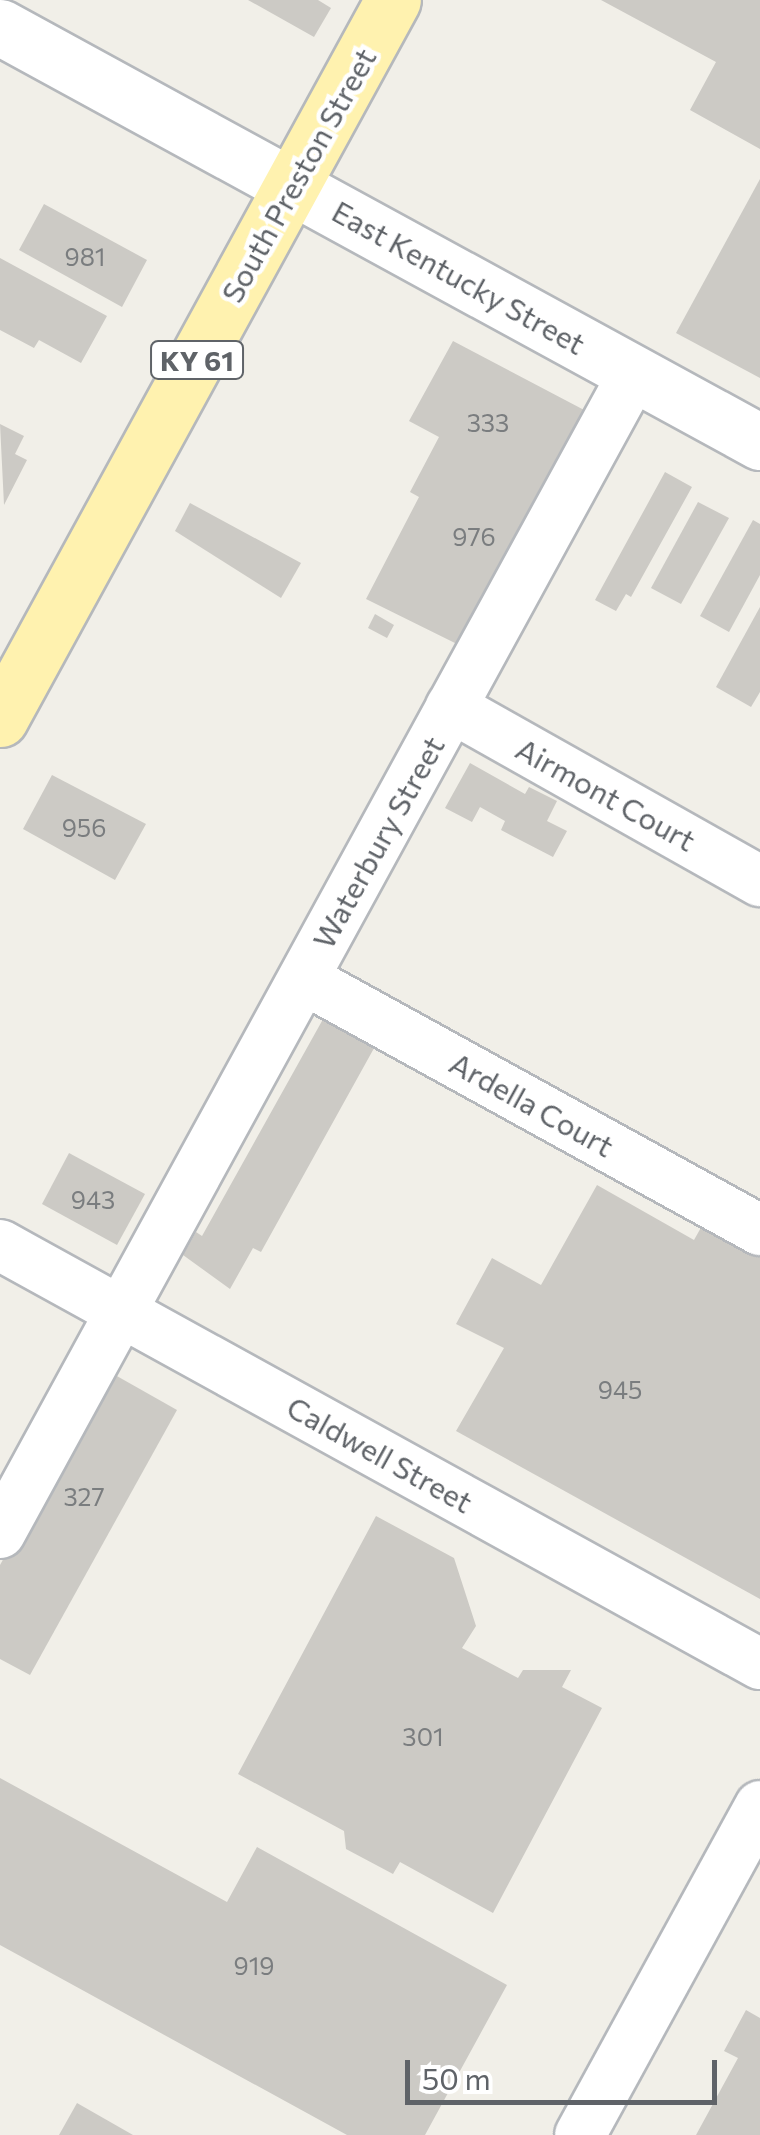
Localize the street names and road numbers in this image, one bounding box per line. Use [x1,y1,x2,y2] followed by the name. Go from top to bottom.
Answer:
[213,42,383,308] street label: South Preston Street
[326,193,592,361] street label: East Kentucky Street
[150,337,244,383] road number: KY 61
[305,730,451,954] street label: Waterbury Street
[510,730,702,858] street label: Airmont Court
[444,1044,620,1164] street label: Ardella Court
[281,1388,479,1520] street label: Caldwell Street

